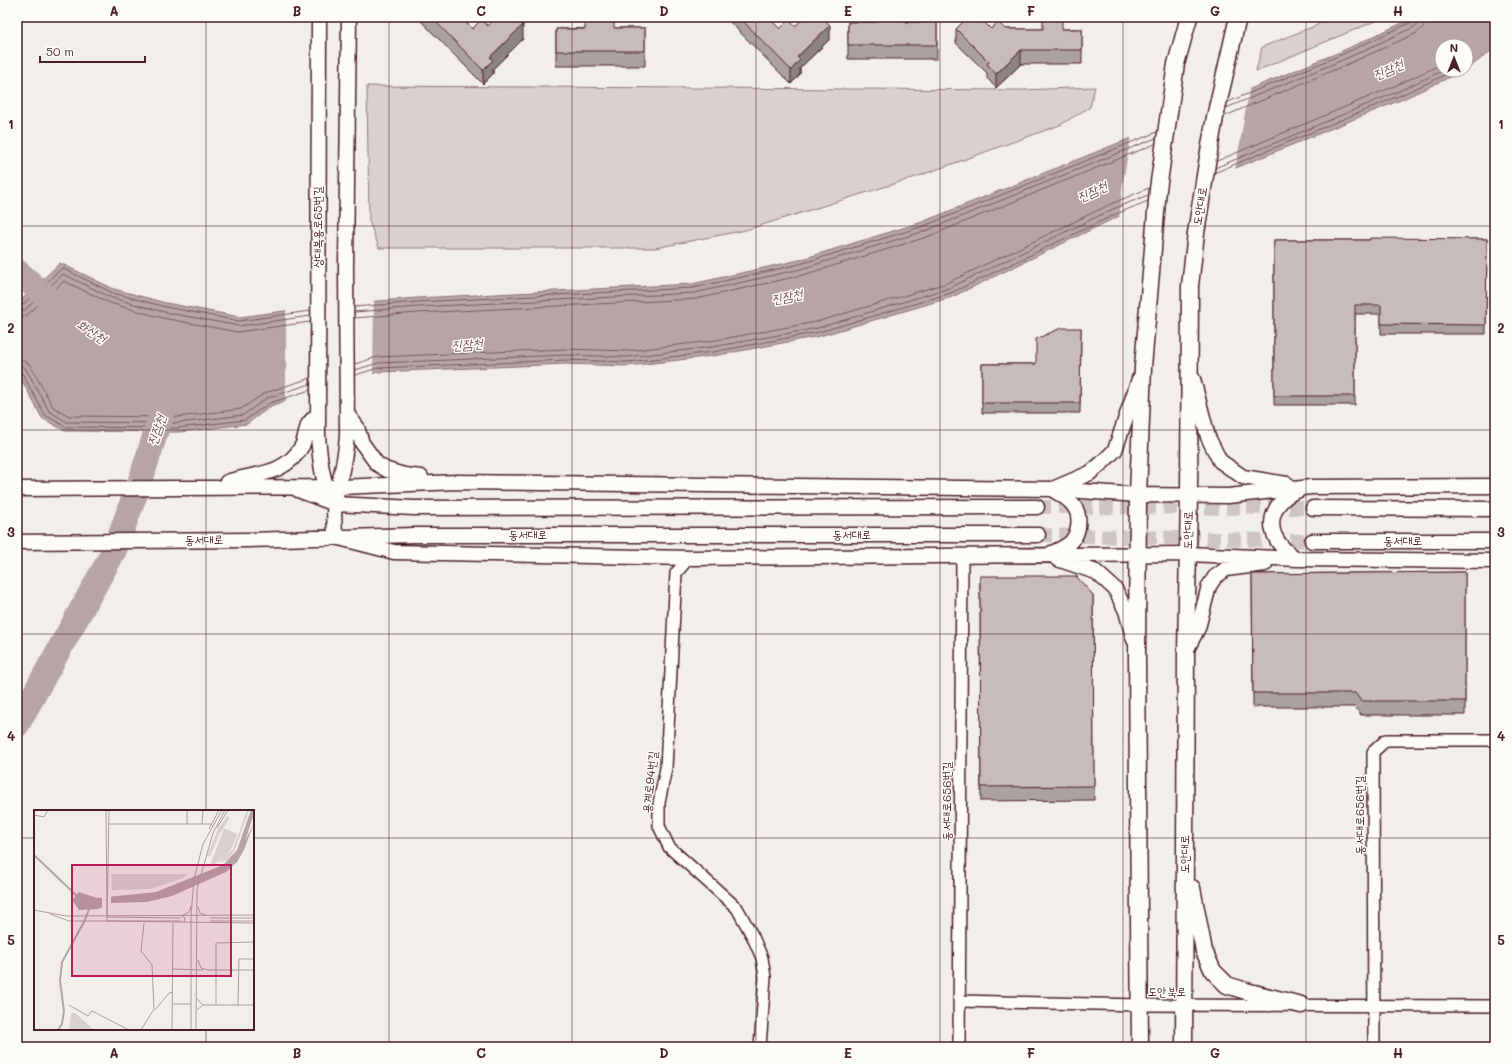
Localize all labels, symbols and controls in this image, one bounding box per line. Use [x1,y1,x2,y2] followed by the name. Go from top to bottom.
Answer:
[109,2,119,19] text: A
[293,2,302,19] text: B
[476,2,486,19] text: C
[659,2,669,19] text: D
[844,2,852,19] text: E
[1027,2,1035,19] text: F
[1210,2,1220,19] text: G
[1393,2,1403,19] text: H
[40,38,145,64] scale bar
[1434,38,1474,78] north arrow
[1450,40,1458,55] text: N
[46,43,74,59] text: 50 m
[1370,54,1407,82] water label: 진잠천
[8,115,14,132] text: 1
[1498,115,1504,132] text: 1
[1074,176,1111,205] water label: 진잠천
[309,186,325,268] street label: 상대복용로65번길
[1188,186,1210,226] street label: 도안대로
[770,284,805,307] water label: 진잠천
[74,315,111,347] water label: 화산천
[7,319,15,336] text: 2
[1497,319,1505,336] text: 2
[451,334,485,353] water label: 진잠천
[142,411,169,447] water label: 진잠천
[1179,511,1195,549] street label: 도안대로
[7,523,15,540] text: 3
[1497,523,1505,540] text: 3
[509,526,547,542] street label: 동서대로
[833,526,871,542] street label: 동서대로
[185,531,223,547] street label: 동서대로
[1384,532,1422,548] street label: 동서대로
[7,727,15,744] text: 4
[1497,727,1505,744] text: 4
[638,750,660,814] street label: 용계로94번길
[938,761,954,841] street label: 동서대로656번길
[1351,775,1367,855] street label: 동서대로656번길
[34,810,254,1030] inset map
[1176,835,1192,873] street label: 도안대로
[7,931,15,948] text: 5
[1497,931,1505,948] text: 5
[1148,983,1186,999] street label: 도안북로
[109,1044,119,1061] text: A
[293,1044,302,1061] text: B
[476,1044,486,1061] text: C
[659,1044,669,1061] text: D
[844,1044,852,1061] text: E
[1027,1044,1035,1061] text: F
[1210,1044,1220,1061] text: G
[1393,1044,1403,1061] text: H

